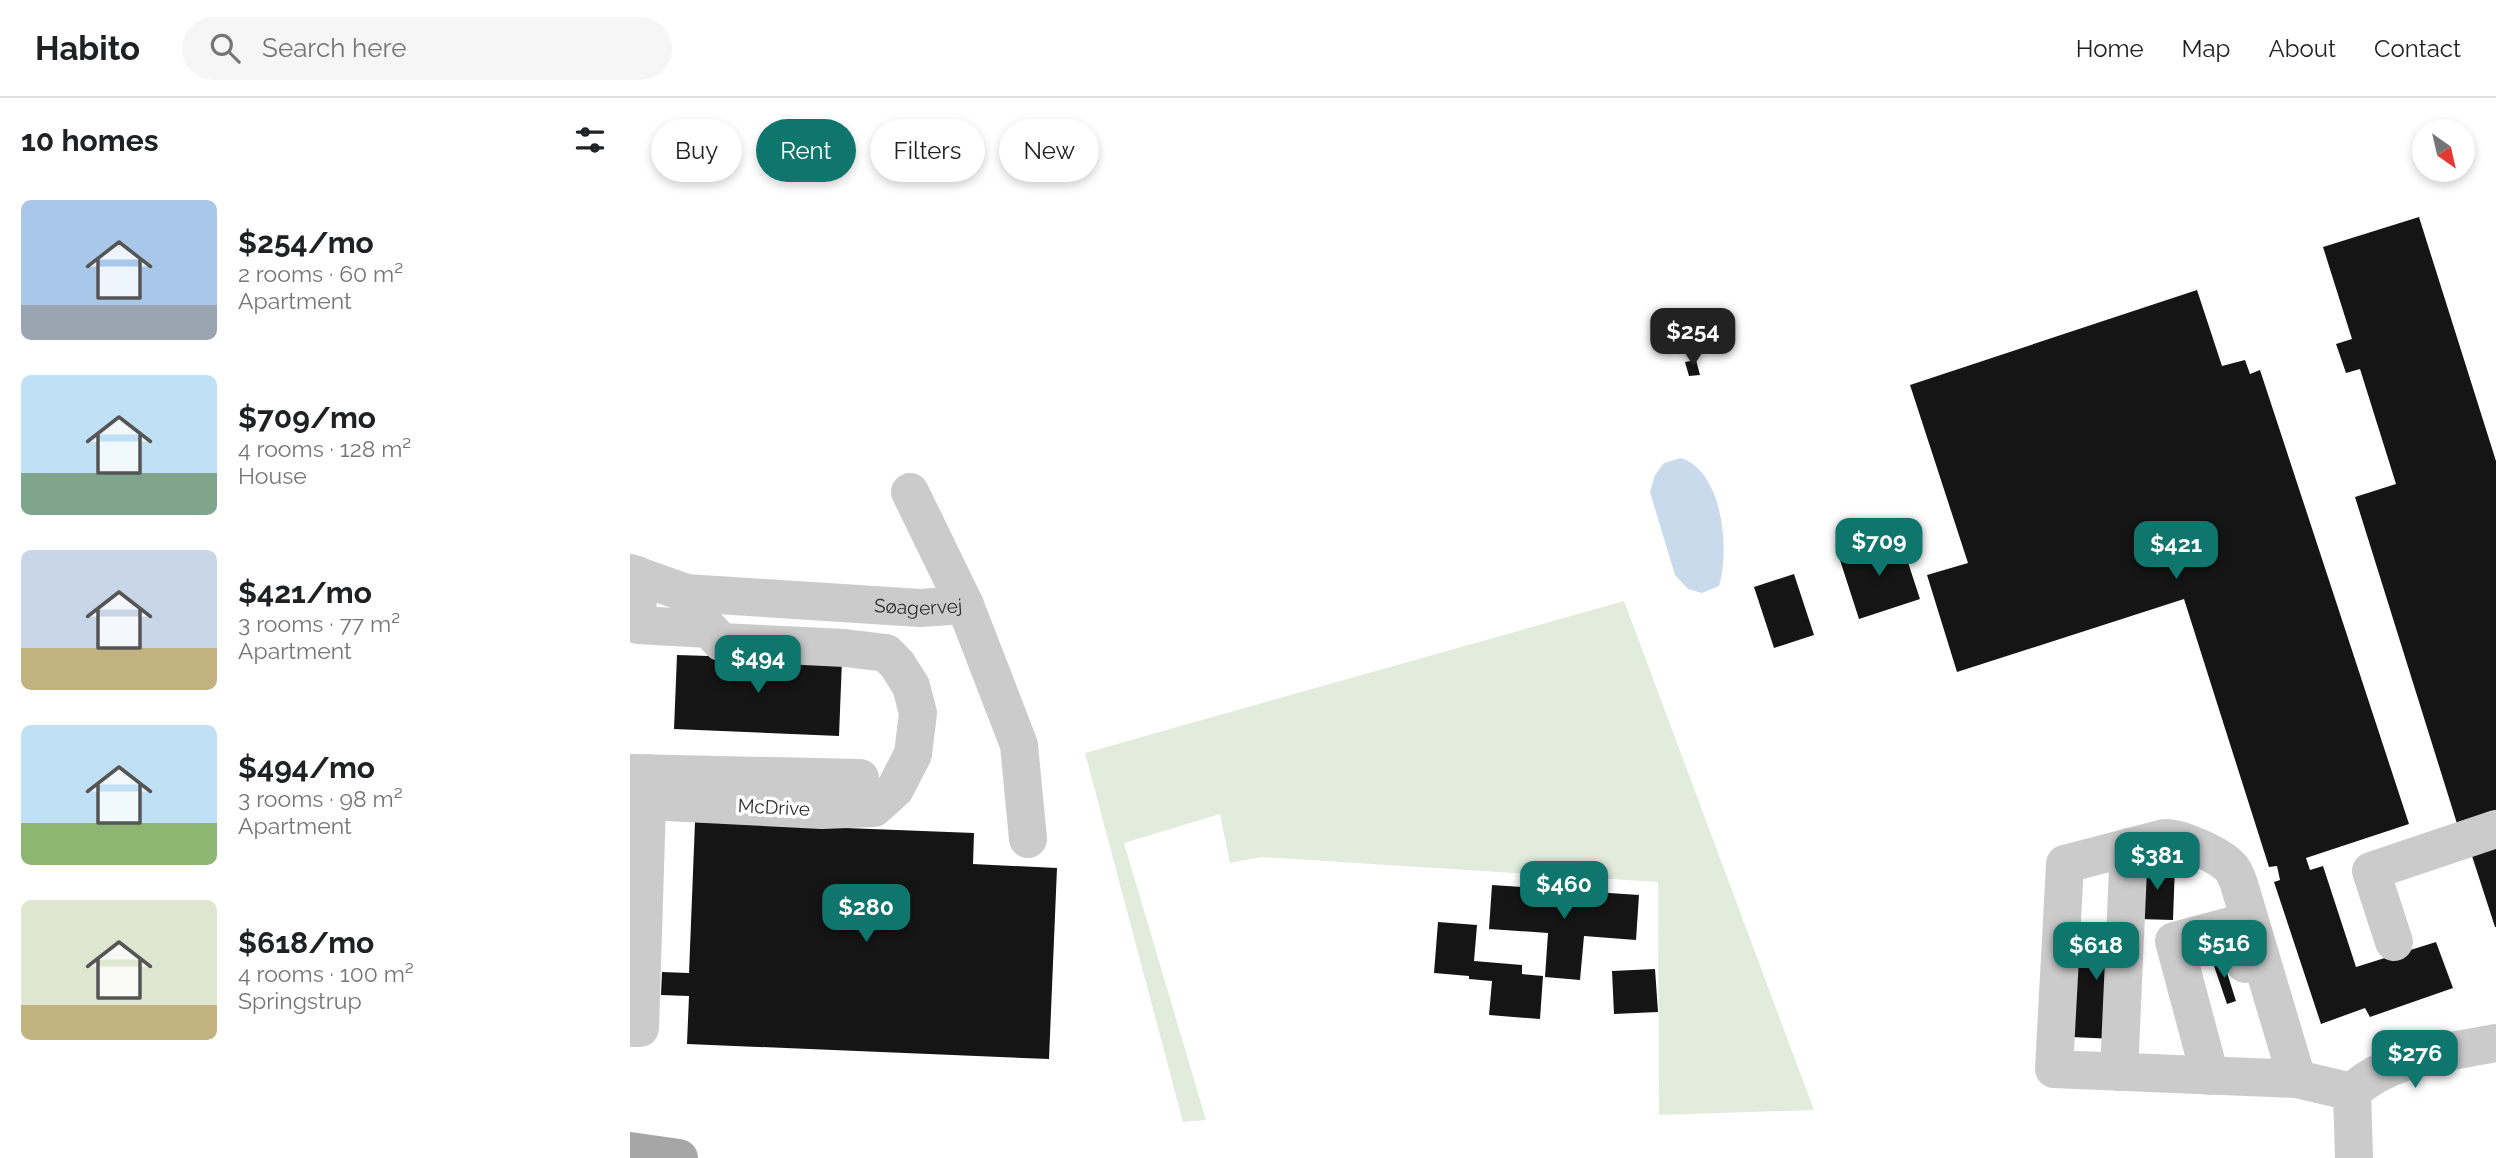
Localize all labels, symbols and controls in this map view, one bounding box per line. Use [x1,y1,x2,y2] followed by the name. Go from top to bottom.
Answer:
[182,17,672,80] search box
[35,29,140,68] text: Habito
[206,29,244,67] icon: search
[262,33,406,63] text: Search here
[2076,34,2144,63] text: Home
[2182,34,2230,63] text: Map
[2268,34,2336,63] text: About
[2374,34,2461,63] text: Contact
[651,119,742,182] chip: Buy
[756,119,856,182] chip: Rent
[870,119,985,182] chip: Filters
[999,119,1099,182] chip: New
[2412,119,2474,182] north arrow
[2412,119,2475,182] map controls
[571,121,609,159] icon: filters
[21,123,158,158] text: 10 homes
[238,225,374,260] text: $254/mo
[77,228,161,312] icon: home
[238,260,403,287] text: 2 rooms · 60 m²
[238,287,352,314] text: Apartment
[1652,308,1734,368] pin: $254
[1666,317,1720,344] text: $254
[238,400,376,435] text: $709/mo
[77,403,161,487] icon: home
[238,435,411,462] text: 4 rooms · 128 m²
[238,462,307,489] text: House
[1838,518,1920,578] pin: $709
[2135,522,2217,581] pin: $421
[1851,527,1907,554] text: $709
[2150,530,2202,557] text: $421
[238,575,372,610] text: $421/mo
[77,578,161,662] icon: home
[873,594,963,619] street label: Søagervej
[238,610,400,637] text: 3 rooms · 77 m²
[717,636,799,695] pin: $494
[238,637,352,664] text: Apartment
[731,644,785,671] text: $494
[238,750,375,785] text: $494/mo
[77,753,161,837] icon: home
[238,785,403,812] text: 3 rooms · 98 m²
[737,794,811,820] street label: McDrive
[238,812,352,839] text: Apartment
[2116,832,2198,892] pin: $381
[2131,841,2183,868] text: $381
[1523,862,1605,921] pin: $460
[1536,870,1592,897] text: $460
[825,884,907,944] pin: $280
[838,893,894,920] text: $280
[2183,920,2265,980] pin: $516
[2055,922,2137,982] pin: $618
[238,925,374,960] text: $618/mo
[77,928,161,1012] icon: home
[2198,929,2250,956] text: $516
[2069,931,2123,958] text: $618
[238,960,414,987] text: 4 rooms · 100 m²
[238,987,362,1014] text: Springstrup
[2374,1030,2456,1090] pin: $276
[2388,1039,2442,1066] text: $276

